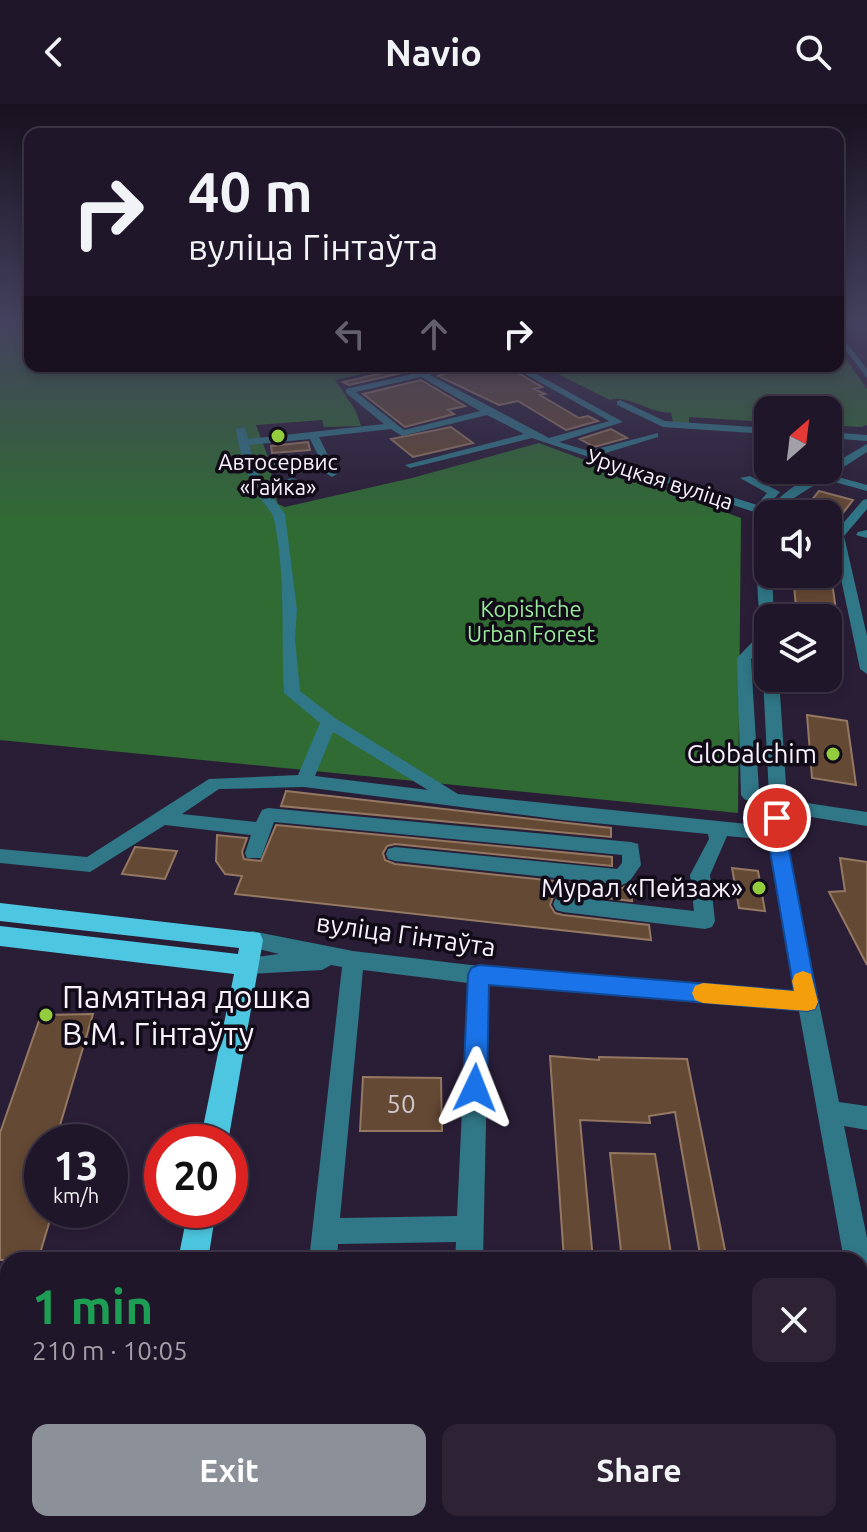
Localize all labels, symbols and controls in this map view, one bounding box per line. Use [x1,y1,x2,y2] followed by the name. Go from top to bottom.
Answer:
[32,30,76,74] icon: back
[791,30,835,74] icon: search
[385,32,482,73] text: Navio
[56,160,160,264] icon: right
[188,160,313,223] text: 40 m
[188,226,438,267] text: вуліца Гінтаўта
[328,312,372,356] icon: left
[412,312,456,356] icon: ahead
[496,312,540,356] icon: right
[754,396,842,484] north arrow
[754,396,842,692] map controls
[269,427,287,445] marker: Автосервис «Гайка»
[584,443,737,514] street label: Уруцкая вуліца
[218,449,338,499] place label: Автосервис «Гайка»
[754,500,842,588] button: sound
[467,596,595,646] park label: Kopishche Urban Forest
[754,604,842,692] button: layers
[687,739,817,768] place label: Globalchim
[824,745,842,763] marker: Globalchim
[743,784,811,852] pin
[755,796,799,840] icon: arrive
[541,873,743,902] place label: Мурал «Пейзаж»
[750,879,768,897] marker: Мурал «Пейзаж»
[315,908,498,961] street label: вуліца Гінтаўта
[62,978,311,1051] place label: Памятная дошка В.М. Гінтаўту
[37,1006,55,1024] marker: Памятная дошка В.М. Гінтаўту
[433,1046,517,1130] position arrow
[386,1089,416,1118] house number: 50
[144,1124,248,1228] speed limit sign: 20
[53,1143,99,1188] text: 13
[53,1184,99,1207] text: km/h
[752,1278,836,1362] button: close
[32,1279,153,1333] text: 1 min
[32,1336,188,1365] text: 210 m · 10:05
[32,1424,426,1516] button: Exit
[442,1424,836,1516] button: Share

